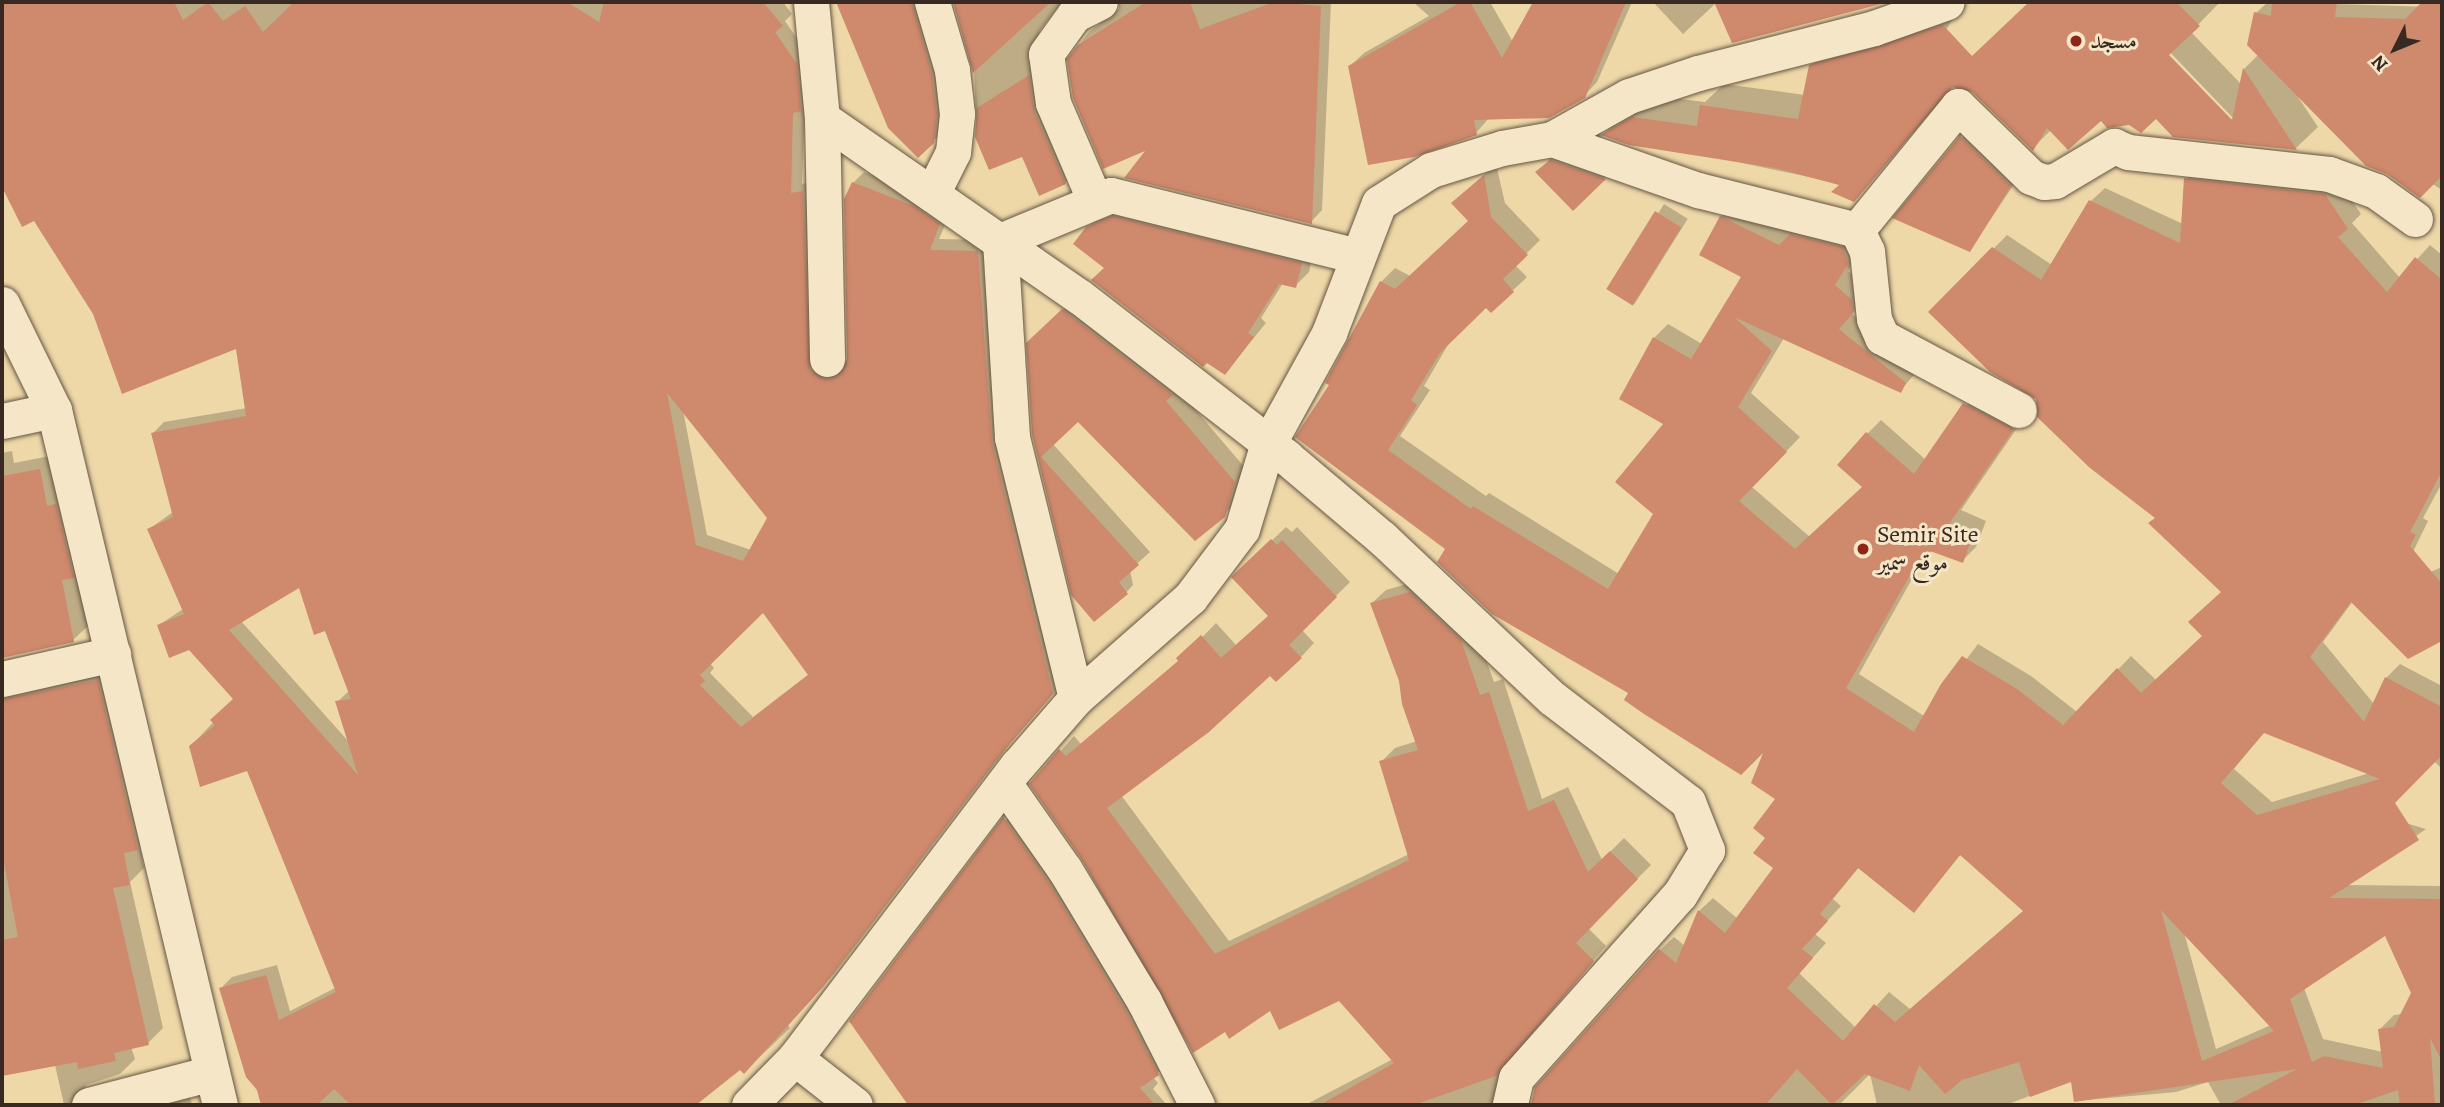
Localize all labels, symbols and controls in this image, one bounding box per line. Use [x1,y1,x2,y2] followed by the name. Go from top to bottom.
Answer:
[2360,14,2430,84] north arrow
[2090,27,2137,55] place label: مسجد
[2068,33,2084,49] marker: مسجد
[2365,49,2394,77] text: N
[1877,521,1979,577] place label: Semir Site موقع سمير
[1855,541,1871,557] marker: Semir Site موقع سمير

